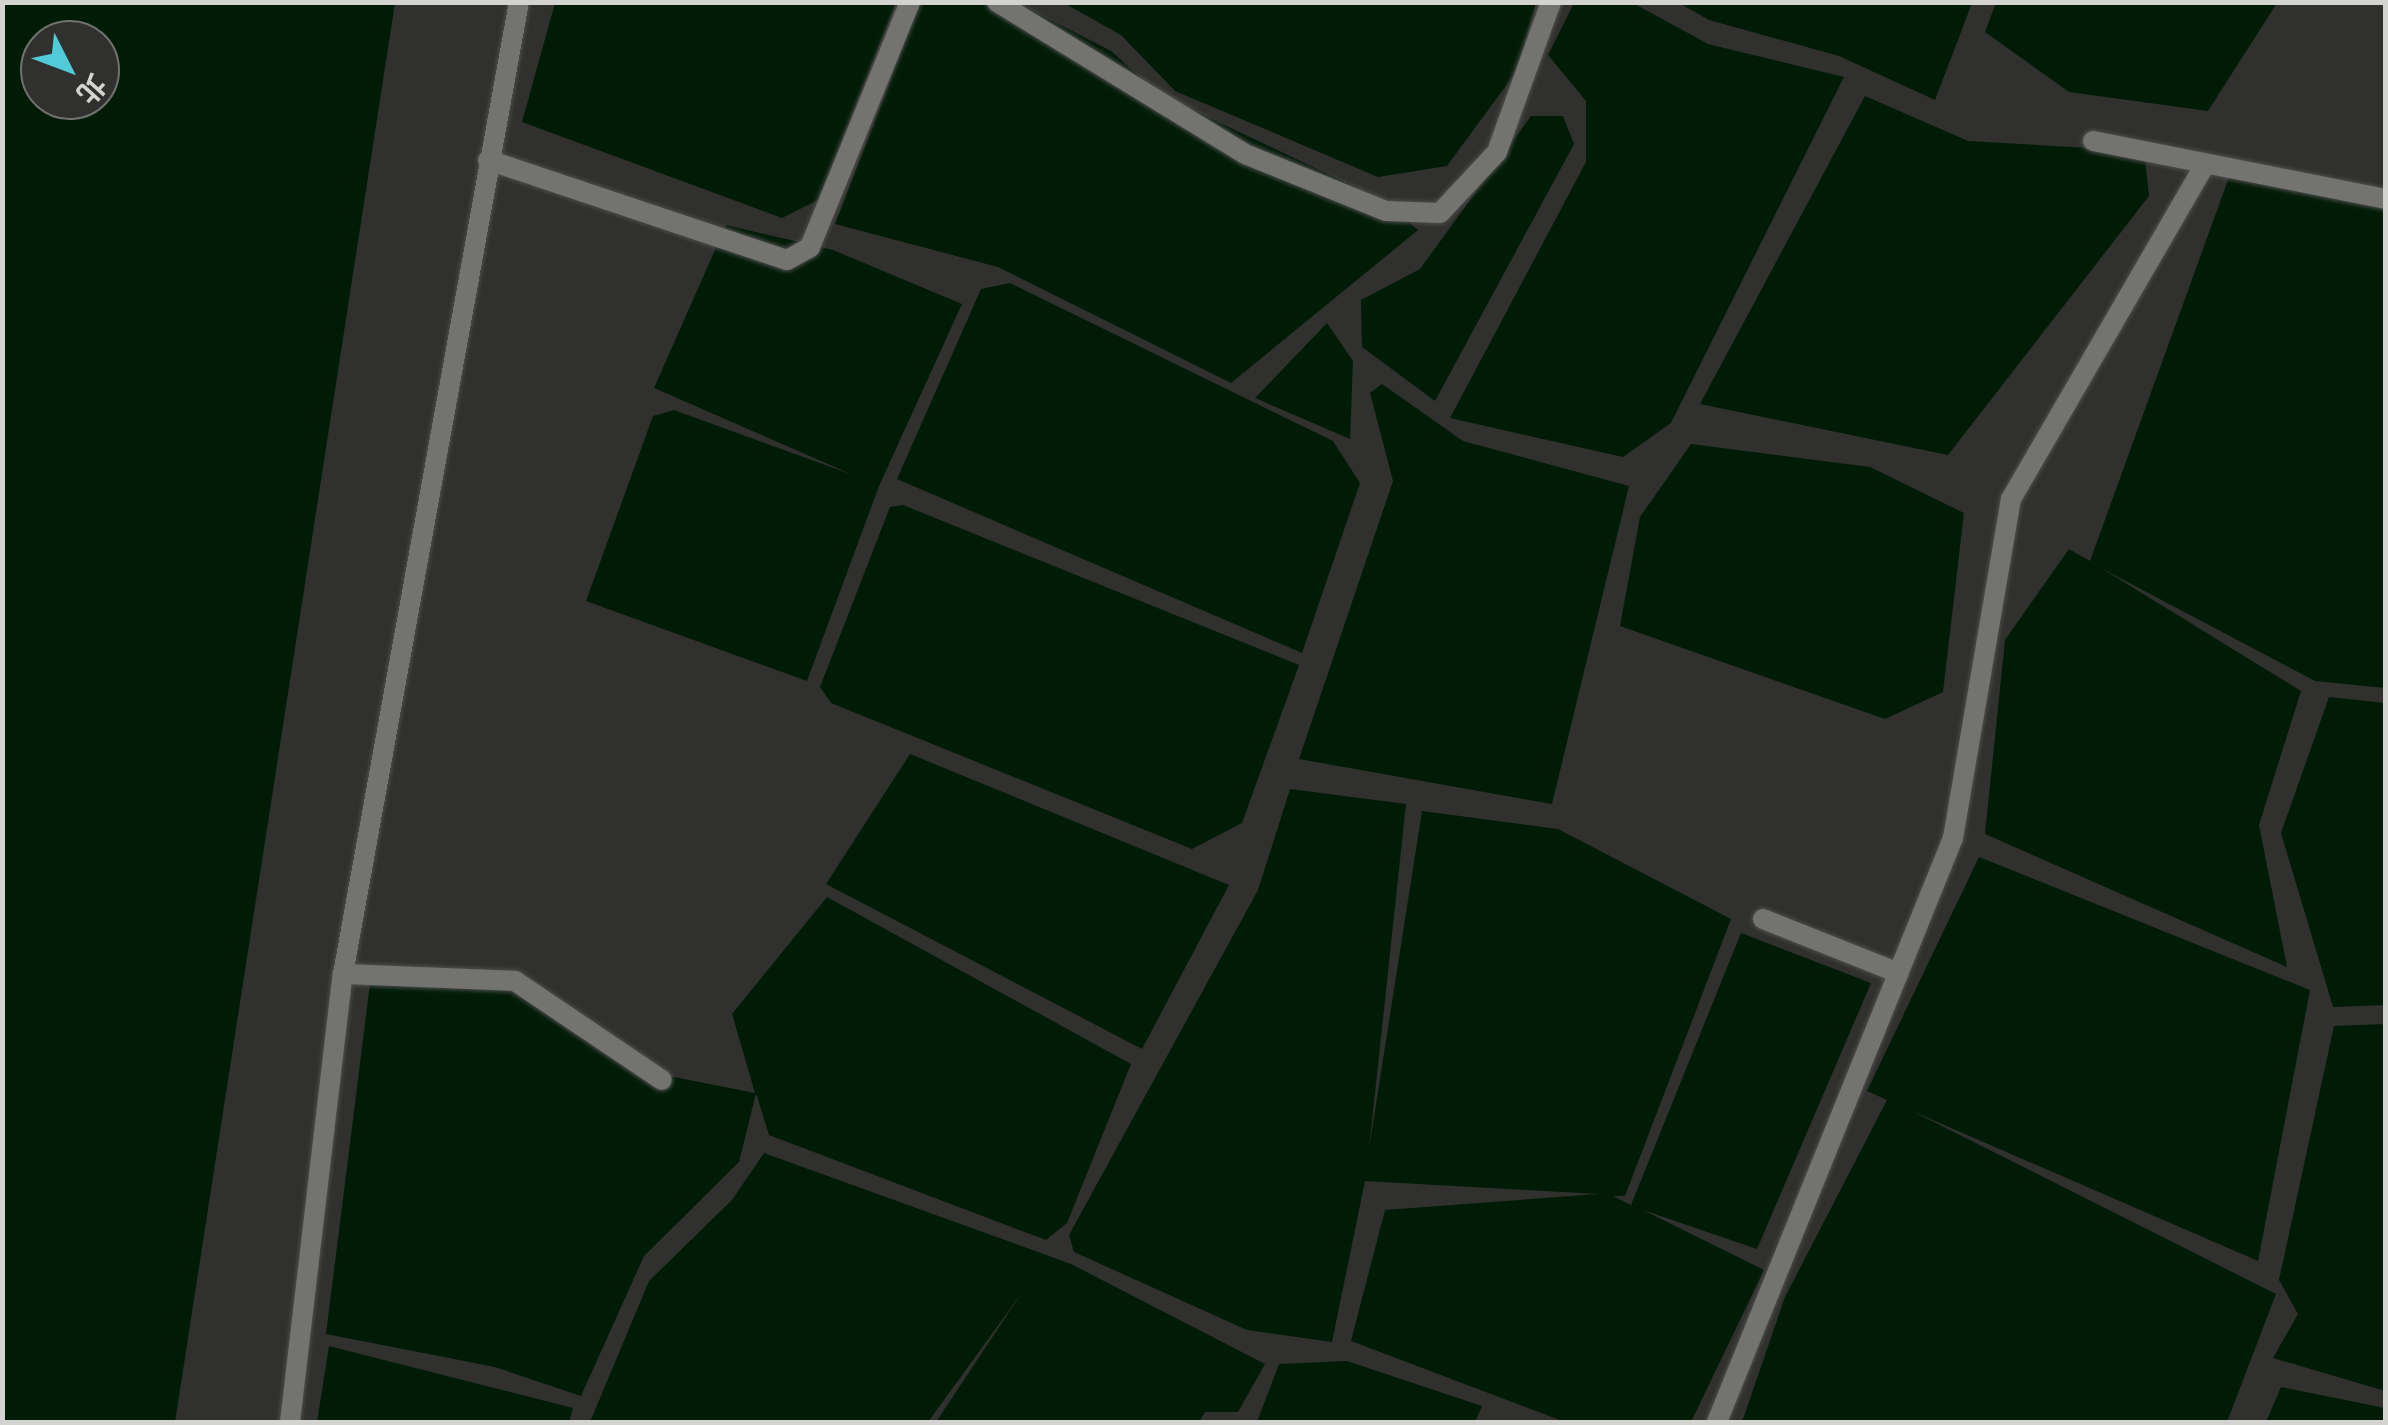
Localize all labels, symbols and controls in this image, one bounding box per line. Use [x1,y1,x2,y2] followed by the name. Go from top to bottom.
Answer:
[20,20,120,120] north arrow
[67,66,115,113] text: 北

